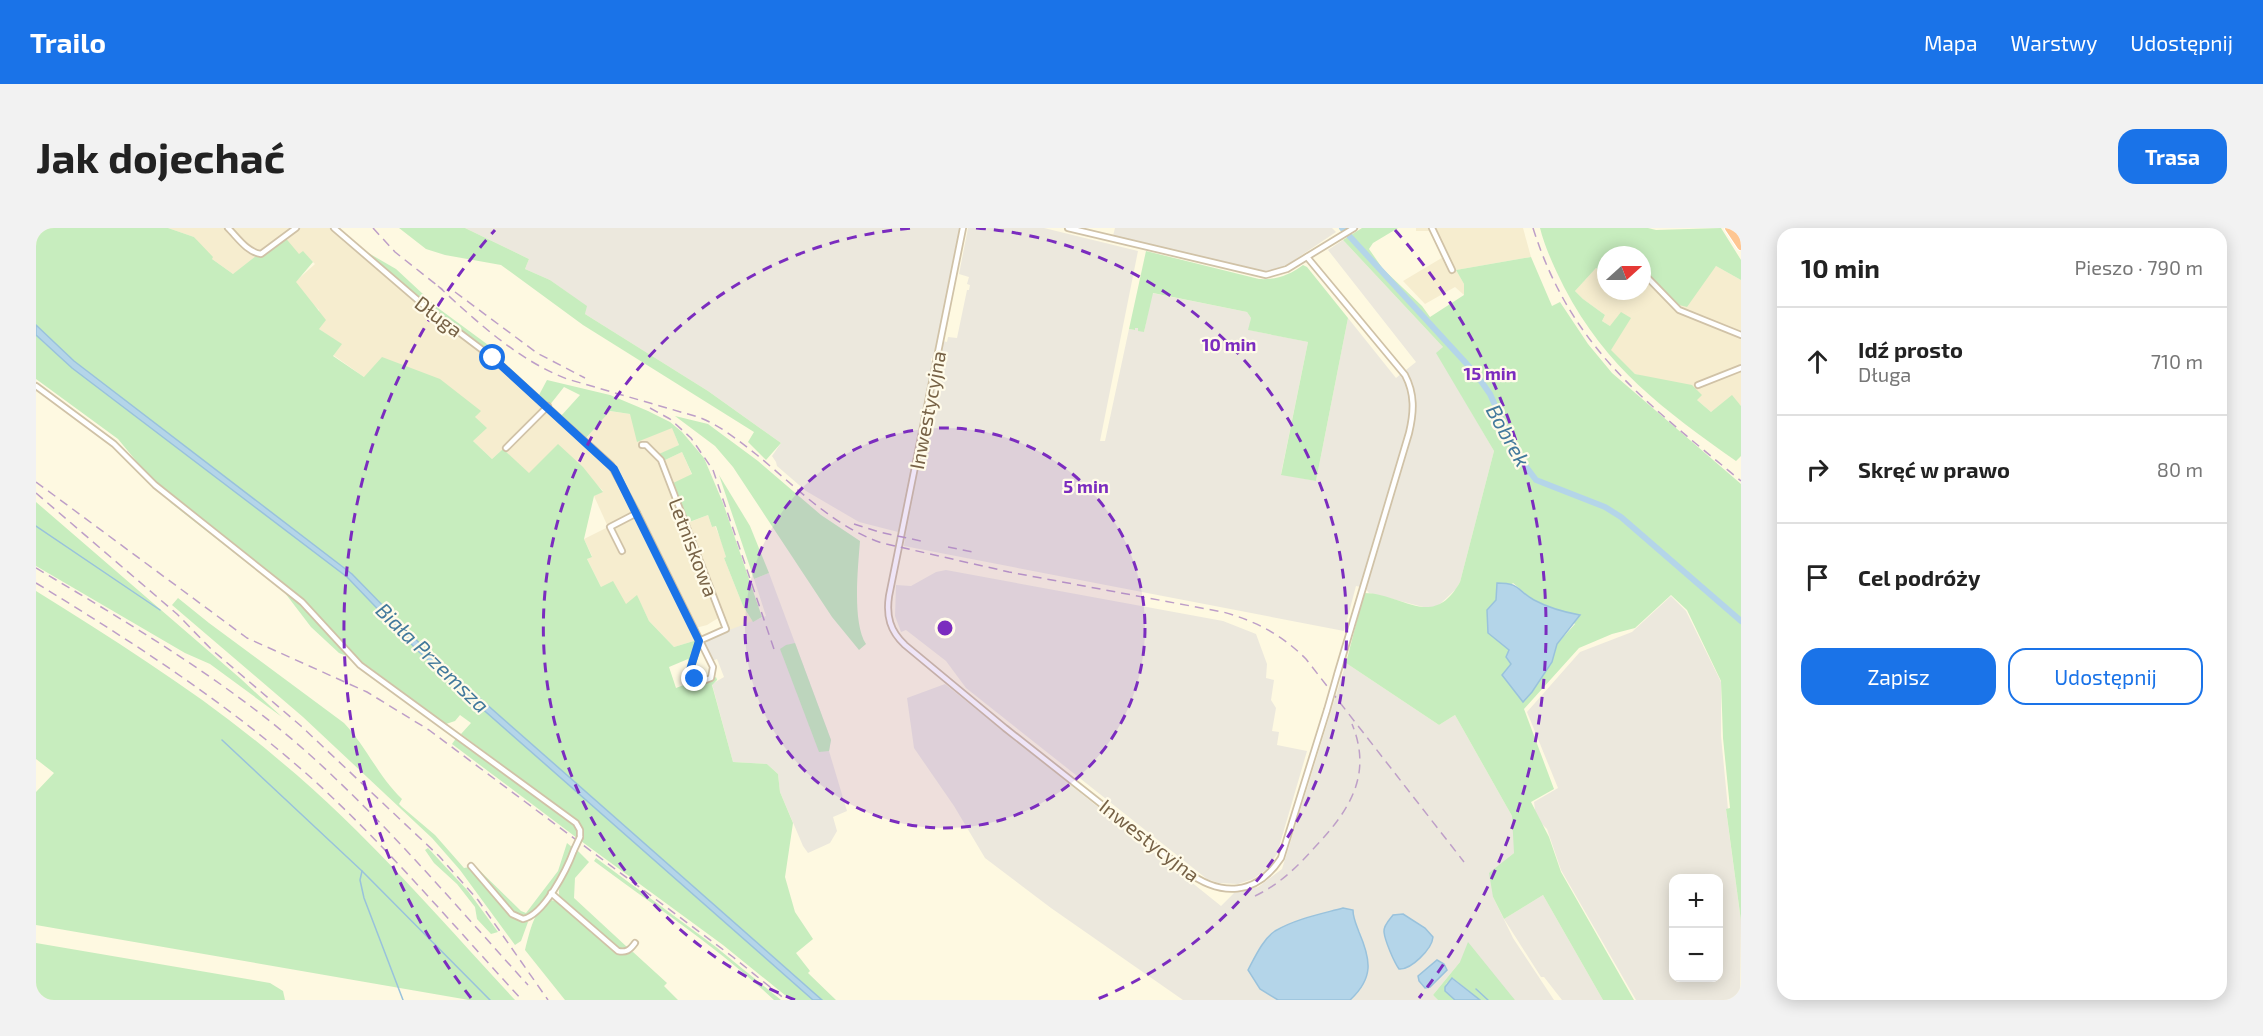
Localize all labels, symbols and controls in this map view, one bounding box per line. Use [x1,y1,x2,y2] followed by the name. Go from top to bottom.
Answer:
[30,25,106,59] text: Trailo
[1924,30,1978,55] text: Mapa
[2011,30,2097,55] text: Warstwy
[2130,30,2233,55] text: Udostępnij
[2118,129,2227,184] button: Trasa
[36,131,285,181] text: Jak dojechać
[1597,246,1651,300] north arrow
[1801,252,1880,283] text: 10 min
[2074,255,2203,279] text: Pieszo · 790 m
[411,290,467,342] street label: Długa
[1202,333,1256,355] text: 10 min
[1858,336,1963,362] text: Idź prosto
[479,344,505,370] route start
[1801,345,1834,378] icon: ahead
[904,349,950,471] street label: Inwestycyjna
[2151,349,2203,373] text: 710 m
[1463,362,1517,384] text: 15 min
[1858,362,1911,386] text: Długa
[1482,400,1536,471] water label: Bobrek
[1801,453,1834,486] icon: right
[1858,456,2010,482] text: Skręć w prawo
[2157,457,2203,481] text: 80 m
[1063,475,1109,497] text: 5 min
[664,494,724,600] street label: Letniskowa
[1801,561,1834,594] icon: arrive
[1858,564,1980,590] text: Cel podróży
[371,597,495,717] water label: Biała Przemsza
[935,618,955,638] centre of rings
[1801,648,1996,705] button: Zapisz
[2008,648,2203,705] button: Udostępnij
[681,665,707,691] route end
[1095,794,1205,886] street label: Inwestycyjna
[1669,874,1723,982] map controls
[1669,874,1723,928] button: +
[1669,928,1723,982] button: −

